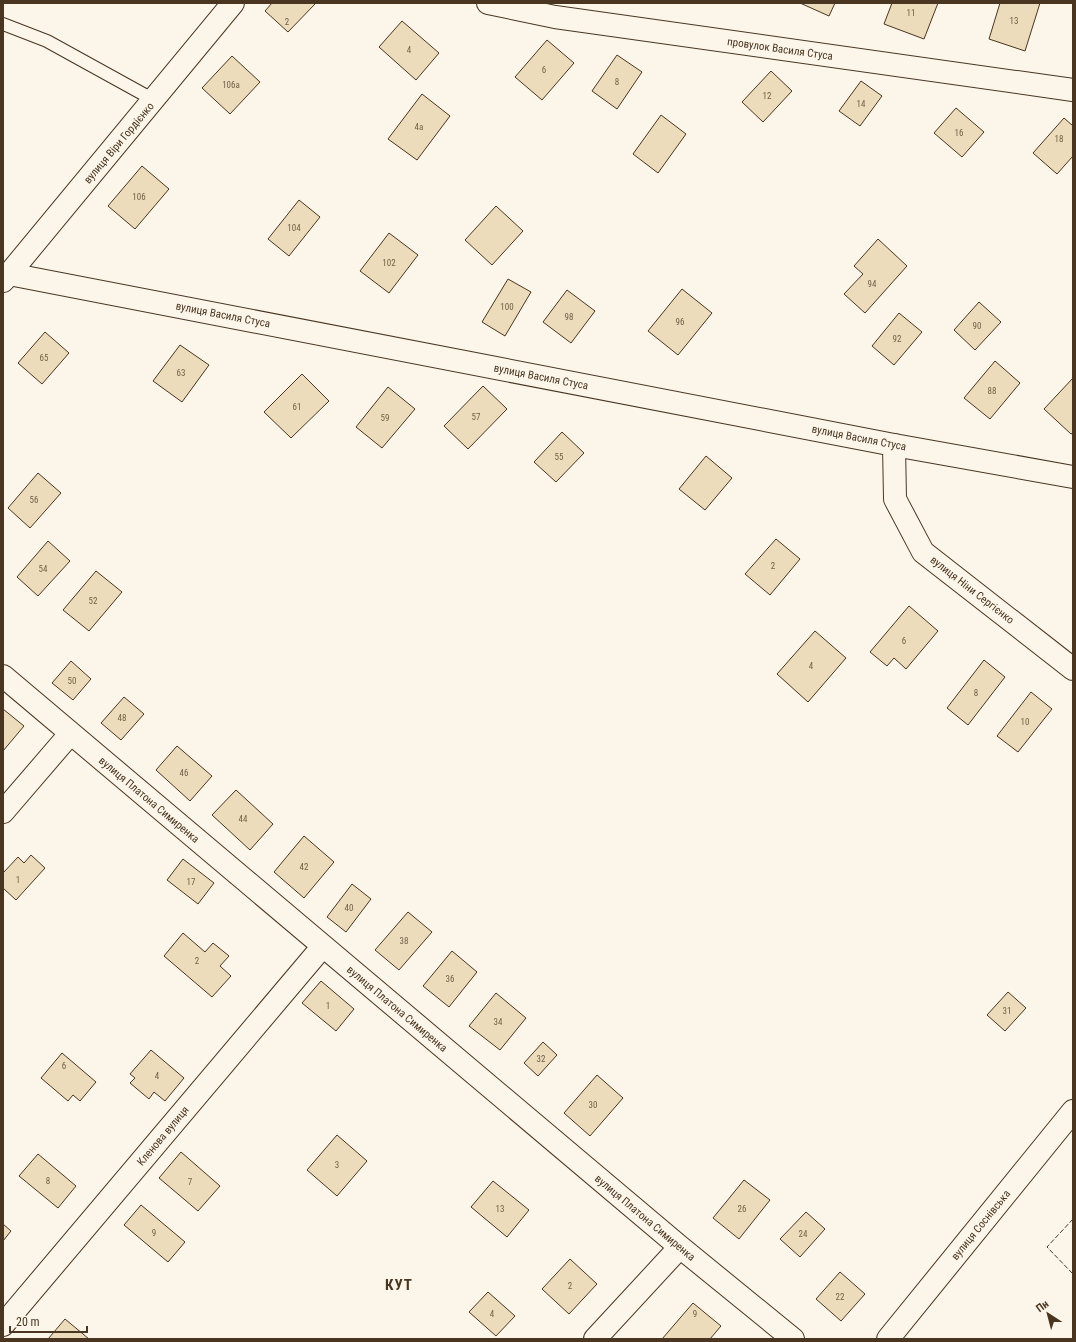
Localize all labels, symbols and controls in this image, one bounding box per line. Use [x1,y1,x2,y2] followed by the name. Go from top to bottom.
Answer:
[907,8,915,18] house number: 11
[1010,16,1018,26] house number: 13
[285,17,290,27] house number: 2
[726,35,834,63] street label: провулок Василя Стуса
[407,45,412,55] house number: 4
[542,65,546,75] house number: 6
[615,77,619,87] house number: 8
[222,80,240,90] house number: 106а
[763,91,772,101] house number: 12
[81,99,157,186] street label: вулиця Віри Гордієнко
[857,99,866,109] house number: 14
[415,122,423,132] house number: 4а
[955,128,963,138] house number: 16
[1055,134,1063,144] house number: 18
[132,192,146,202] house number: 106
[287,223,301,233] house number: 104
[382,258,396,268] house number: 102
[868,279,877,289] house number: 94
[175,299,271,331] street label: вулиця Василя Стуса
[500,302,514,312] house number: 100
[565,312,573,322] house number: 98
[676,317,684,327] house number: 96
[973,321,981,331] house number: 90
[893,334,902,344] house number: 92
[40,353,49,363] house number: 65
[493,361,589,393] street label: вулиця Василя Стуса
[177,368,185,378] house number: 63
[988,386,996,396] house number: 88
[293,402,301,412] house number: 61
[472,412,481,422] house number: 57
[381,413,389,423] house number: 59
[811,422,907,454] street label: вулиця Василя Стуса
[555,452,564,462] house number: 55
[30,495,38,505] house number: 56
[928,553,1017,627] street label: вулиця Ніни Сергієнко
[771,561,776,571] house number: 2
[39,564,48,574] house number: 54
[89,596,98,606] house number: 52
[902,636,906,646] house number: 6
[809,661,814,671] house number: 4
[68,676,76,686] house number: 50
[974,688,978,698] house number: 8
[118,713,126,723] house number: 48
[1021,717,1029,727] house number: 10
[96,754,202,846] street label: вулиця Платона Симиренка
[180,768,188,778] house number: 46
[239,814,248,824] house number: 44
[300,862,309,872] house number: 42
[16,875,20,885] house number: 1
[187,877,196,887] house number: 17
[345,903,353,913] house number: 40
[400,936,408,946] house number: 38
[195,956,200,966] house number: 2
[344,963,450,1055] street label: вулиця Платона Симиренка
[446,974,454,984] house number: 36
[326,1001,330,1011] house number: 1
[1003,1006,1011,1016] house number: 31
[494,1017,503,1027] house number: 34
[537,1054,546,1064] house number: 32
[62,1061,66,1071] house number: 6
[155,1071,160,1081] house number: 4
[589,1100,597,1110] house number: 30
[134,1104,192,1168] street label: Кленова вулиця
[335,1160,339,1170] house number: 3
[592,1172,698,1264] street label: вулиця Платона Симиренка
[46,1176,50,1186] house number: 8
[188,1177,193,1187] house number: 7
[949,1187,1013,1263] street label: вулиця Соснівська
[496,1204,504,1214] house number: 13
[738,1204,746,1214] house number: 26
[152,1228,156,1238] house number: 9
[799,1229,808,1239] house number: 24
[385,1276,413,1294] district label: КУТ
[568,1281,573,1291] house number: 2
[836,1292,845,1302] house number: 22
[1028,1294,1068,1334] north arrow
[1034,1297,1051,1315] text: Пн
[10,1308,87,1334] scale bar
[490,1309,495,1319] house number: 4
[693,1309,697,1319] house number: 9
[16,1315,40,1329] text: 20 m

